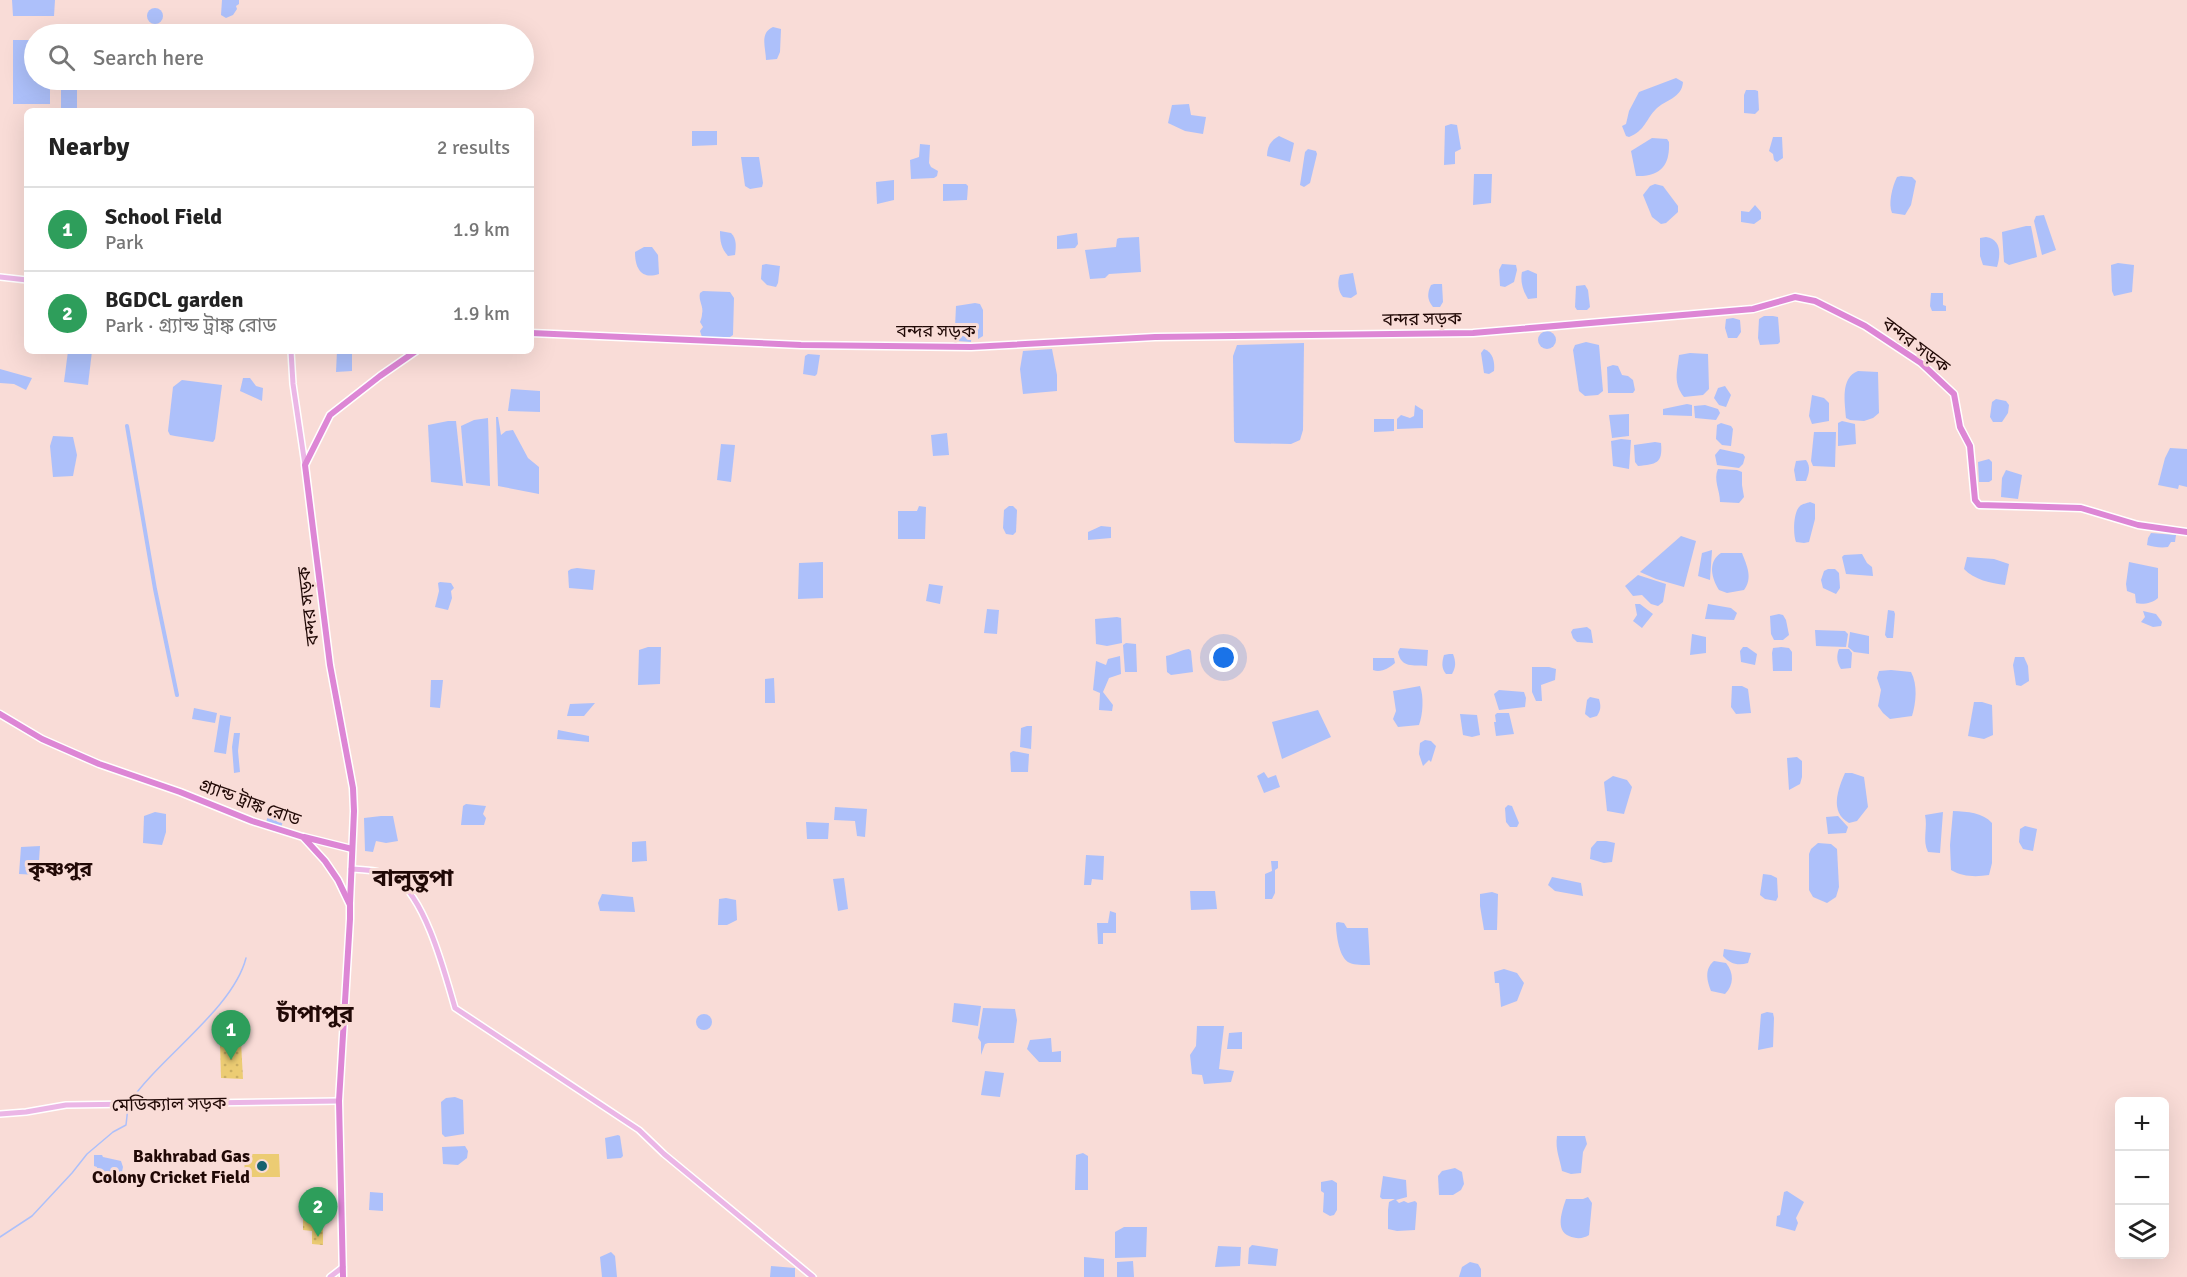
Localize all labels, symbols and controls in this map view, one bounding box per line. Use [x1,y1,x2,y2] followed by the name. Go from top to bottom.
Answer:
[24,24,534,90] search box
[45,41,78,74] icon: search
[93,44,204,71] text: Search here
[48,131,129,163] text: Nearby
[437,135,510,160] text: 2 results
[105,203,222,230] text: School Field
[62,217,73,242] text: 1
[453,217,510,242] text: 1.9 km
[105,230,143,255] text: Park
[105,286,244,313] text: BGDCL garden
[62,301,73,326] text: 2
[453,301,510,326] text: 1.9 km
[1381,307,1462,331] street label: বন্দর সড়ক
[1877,312,1955,378] street label: বন্দর সড়ক
[105,313,277,338] text: Park · গ্র্যান্ড ট্রাঙ্ক রোড
[895,320,976,342] street label: বন্দর সড়ক
[292,565,324,648] street label: বন্দর সড়ক
[1209,643,1238,672] your location
[196,773,304,831] street label: গ্র্যান্ড ট্রাঙ্ক রোড
[27,856,92,882] district label: কৃষ্ণপুর
[372,863,455,893] district label: বালুতুপা
[276,999,354,1029] district label: চাঁপাপুর
[212,1010,250,1060] pin: 1
[111,1092,227,1116] street label: মেডিক্যাল সড়ক
[2115,1097,2169,1259] map controls
[2115,1097,2169,1151] button: +
[92,1145,250,1188] place label: Bakhrabad Gas Colony Cricket Field
[2115,1151,2169,1205] button: −
[255,1159,269,1173] marker: Bakhrabad Gas Colony Cricket Field
[298,1188,338,1237] pin: 2
[2115,1205,2169,1259] button: layers

